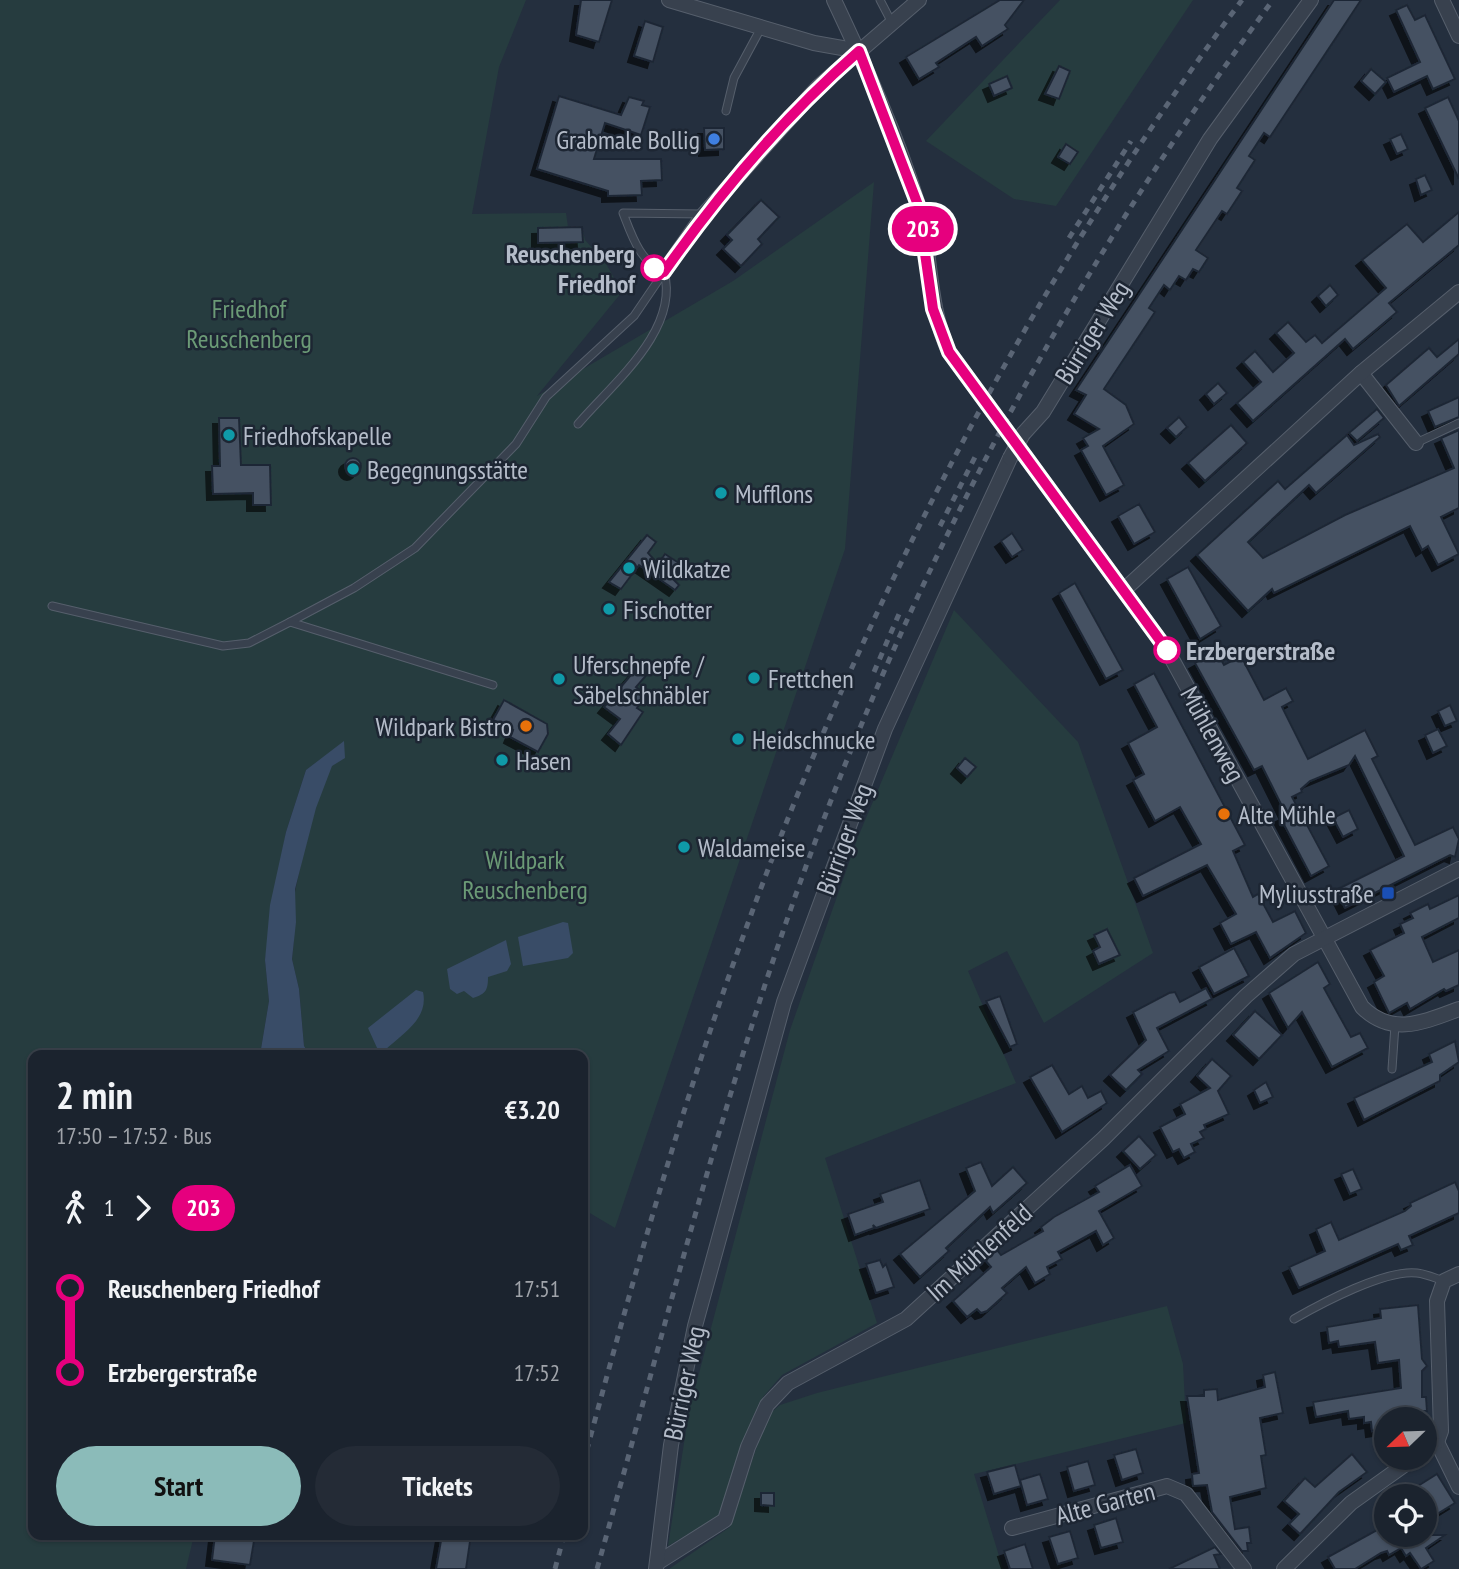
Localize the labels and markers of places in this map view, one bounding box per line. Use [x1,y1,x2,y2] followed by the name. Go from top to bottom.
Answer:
[556,123,700,156] place label: Grabmale Bollig
[706,131,722,147] marker: Grabmale Bollig
[506,237,637,300] place label: Reuschenberg Friedhof
[641,255,667,281] marker: Reuschenberg Friedhof
[243,419,392,452] place label: Friedhofskapelle
[221,427,237,443] marker: Friedhofskapelle
[367,453,528,486] place label: Begegnungsstätte
[345,461,361,477] marker: Begegnungsstätte
[735,477,813,510] place label: Mufflons
[713,485,729,501] marker: Mufflons
[643,552,731,585] place label: Wildkatze
[621,560,637,576] marker: Wildkatze
[623,593,712,626] place label: Fischotter
[601,601,617,617] marker: Fischotter
[1186,634,1335,667] place label: Erzbergerstraße
[1154,637,1180,663] marker: Erzbergerstraße
[573,648,709,711] place label: Uferschnepfe / Säbelschnäbler
[768,662,854,695] place label: Frettchen
[746,670,762,686] marker: Frettchen
[551,671,567,687] marker: Uferschnepfe / Säbelschnäbler
[376,710,512,743] place label: Wildpark Bistro
[518,718,534,734] marker: Wildpark Bistro
[752,723,876,756] place label: Heidschnucke
[730,731,746,747] marker: Heidschnucke
[516,744,571,777] place label: Hasen
[494,752,510,768] marker: Hasen
[1238,798,1336,831] place label: Alte Mühle
[1216,806,1232,822] marker: Alte Mühle
[698,831,806,864] place label: Waldameise
[676,839,692,855] marker: Waldameise
[1259,877,1374,910] place label: Myliusstraße
[1380,885,1396,901] marker: Myliusstraße

